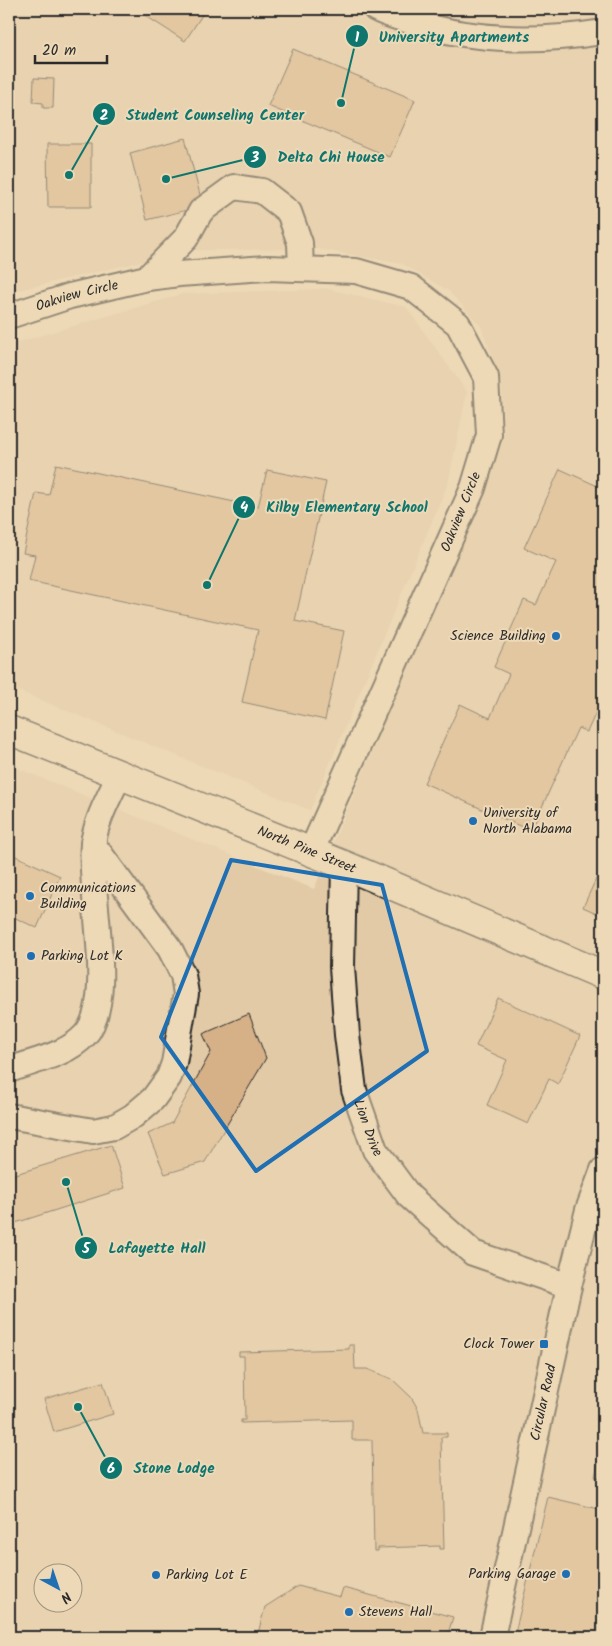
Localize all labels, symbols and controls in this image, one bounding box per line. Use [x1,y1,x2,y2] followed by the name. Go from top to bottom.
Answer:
[344,21,540,51] callout: University Apartments
[355,26,360,50] text: 1
[379,26,529,50] text: University Apartments
[35,32,108,64] scale bar
[42,39,76,63] text: 20 m
[91,99,314,129] callout: Student Counseling Center
[100,104,109,128] text: 2
[126,104,305,128] text: Student Counseling Center
[242,142,394,172] callout: Delta Chi House
[250,146,259,170] text: 3
[277,146,385,170] text: Delta Chi House
[33,274,121,318] street label: Oakview Circle
[435,468,487,555] street label: Oakview Circle
[231,492,438,522] callout: Kilby Elementary School
[240,496,248,520] text: 4
[266,496,428,520] text: Kilby Elementary School
[450,625,546,647] place label: Science Building
[550,630,562,642] marker: Science Building
[483,802,572,840] place label: University of North Alabama
[467,815,479,827] marker: University of North Alabama
[254,820,360,880] street label: North Pine Street
[40,877,136,915] place label: Communications Building
[24,890,36,902] marker: Communications Building
[41,945,123,967] place label: Parking Lot K
[25,950,37,962] marker: Parking Lot K
[347,1096,388,1162] street label: Lion Drive
[73,1233,216,1263] callout: Lafayette Hall
[81,1237,91,1261] text: 5
[108,1237,206,1261] text: Lafayette Hall
[463,1333,535,1355] place label: Clock Tower
[538,1338,550,1350] marker: Clock Tower
[524,1361,563,1443] street label: Circular Road
[99,1453,225,1483] callout: Stone Lodge
[107,1457,115,1481] text: 6
[134,1457,215,1481] text: Stone Lodge
[468,1563,557,1585] place label: Parking Garage
[32,1564,82,1614] north arrow
[166,1564,248,1586] place label: Parking Lot E
[560,1568,572,1580] marker: Parking Garage
[150,1569,162,1581] marker: Parking Lot E
[55,1586,76,1609] text: N
[359,1601,433,1623] place label: Stevens Hall
[343,1606,355,1618] marker: Stevens Hall

